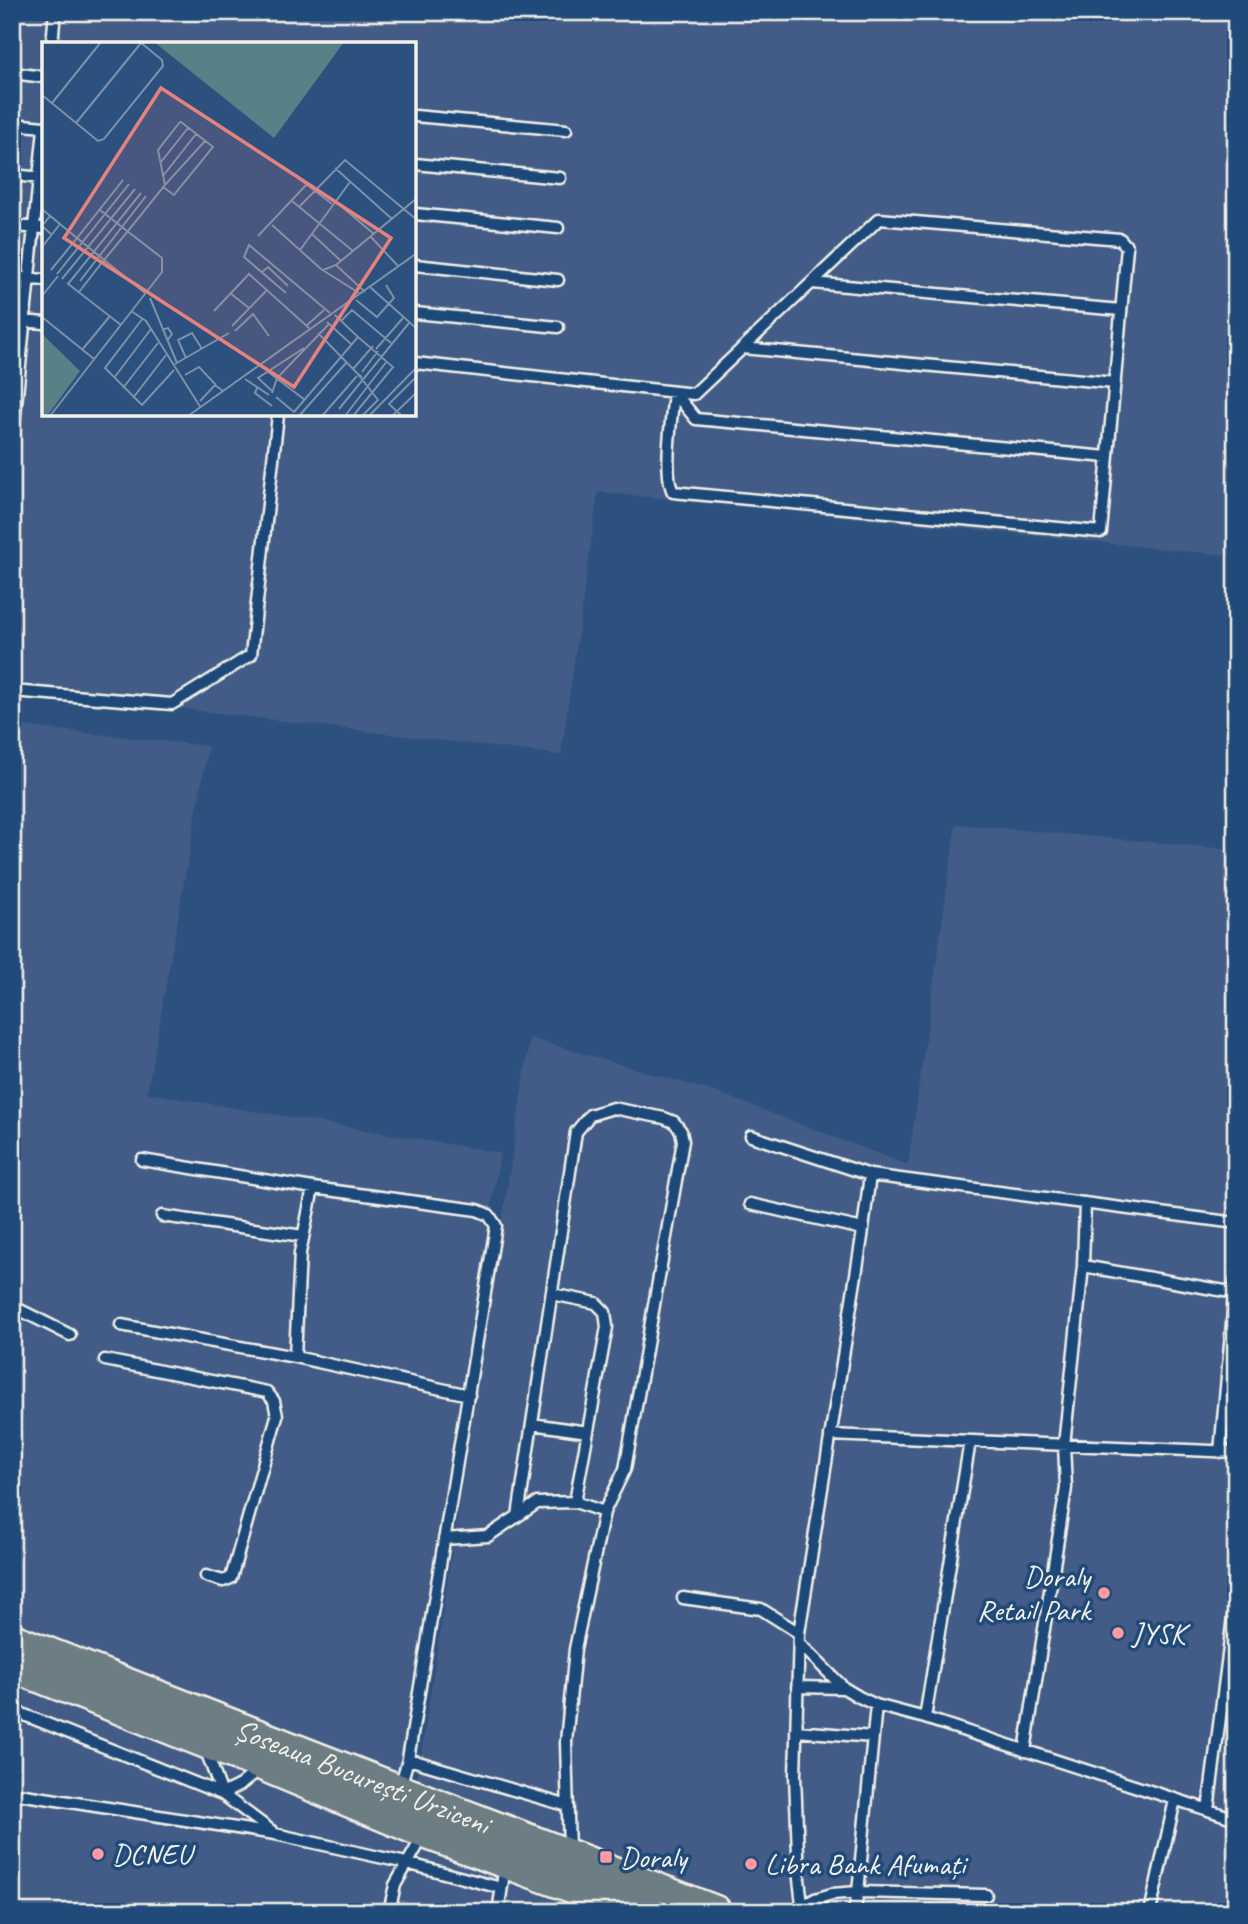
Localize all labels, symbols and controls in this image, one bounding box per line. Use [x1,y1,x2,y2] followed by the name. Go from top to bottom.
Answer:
[42,42,416,416] inset map
[977,1557,1093,1629] place label: Doraly Retail Park
[1096,1585,1112,1601] marker: Doraly Retail Park
[1130,1614,1191,1652] place label: JYSK
[1110,1625,1126,1641] marker: JYSK
[230,1710,498,1844] street label: Șoseaua București Urziceni
[112,1835,196,1873] place label: DCNEU
[620,1838,689,1876] place label: Doraly
[765,1845,969,1883] place label: Libra Bank Afumați
[90,1846,106,1862] marker: DCNEU
[598,1849,614,1865] marker: Doraly
[743,1856,759,1872] marker: Libra Bank Afumați

